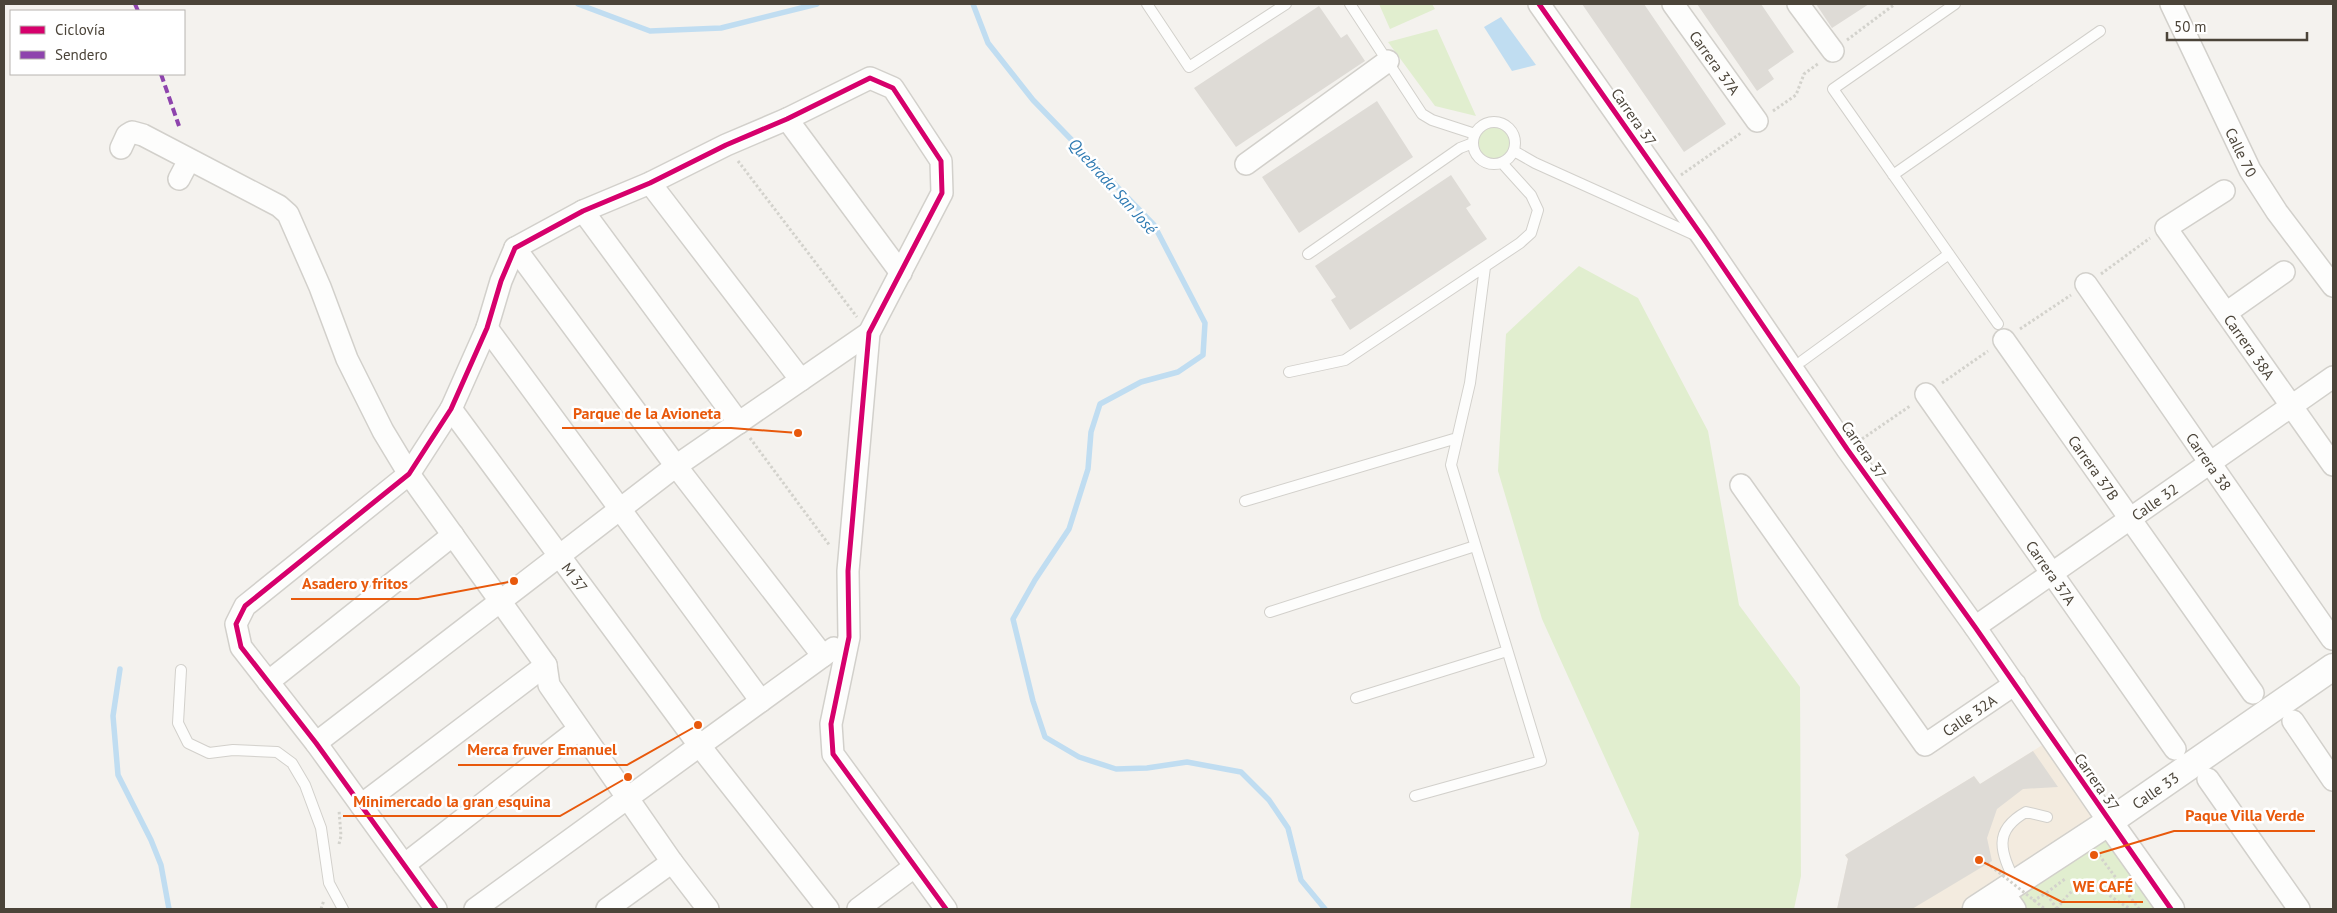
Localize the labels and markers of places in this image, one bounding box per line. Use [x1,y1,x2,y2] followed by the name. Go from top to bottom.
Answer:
[562,397,731,428] callout: Parque de la Avioneta
[291,568,418,599] callout: Asadero y fritos
[458,734,627,765] callout: Merca fruver Emanuel
[343,785,560,816] callout: Minimercado la gran esquina
[2174,800,2315,831] callout: Paque Villa Verde
[2062,871,2143,902] callout: WE CAFÉ

